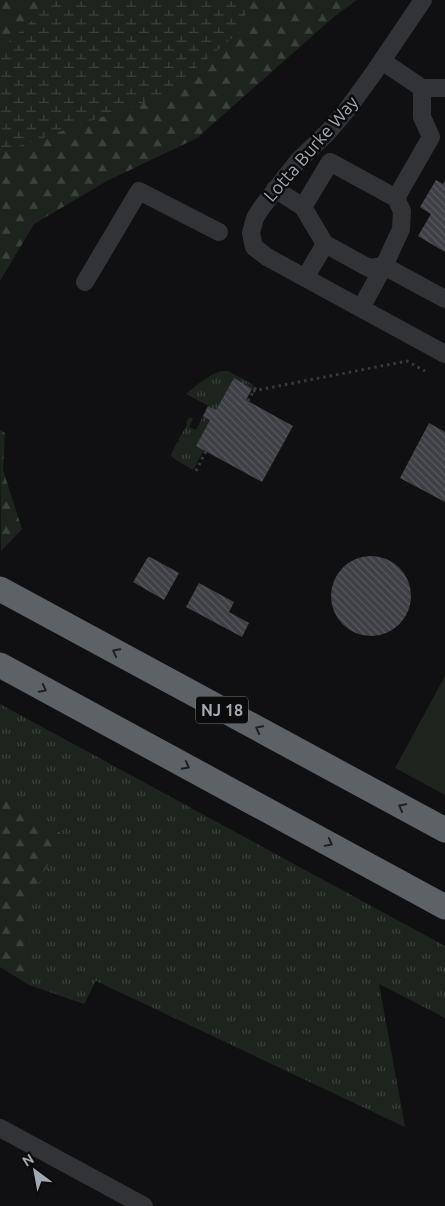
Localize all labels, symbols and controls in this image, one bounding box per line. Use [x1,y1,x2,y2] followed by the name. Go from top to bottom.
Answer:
[259,91,362,205] street label: Lotta Burke Way
[113,648,122,658] one-way arrow
[38,682,47,692] one-way arrow
[196,696,248,724] road number: NJ 18
[256,726,265,736] one-way arrow
[180,760,189,770] one-way arrow
[398,803,407,813] one-way arrow
[323,837,332,847] one-way arrow
[10,1146,60,1196] north arrow
[19,1150,37,1170] text: N

